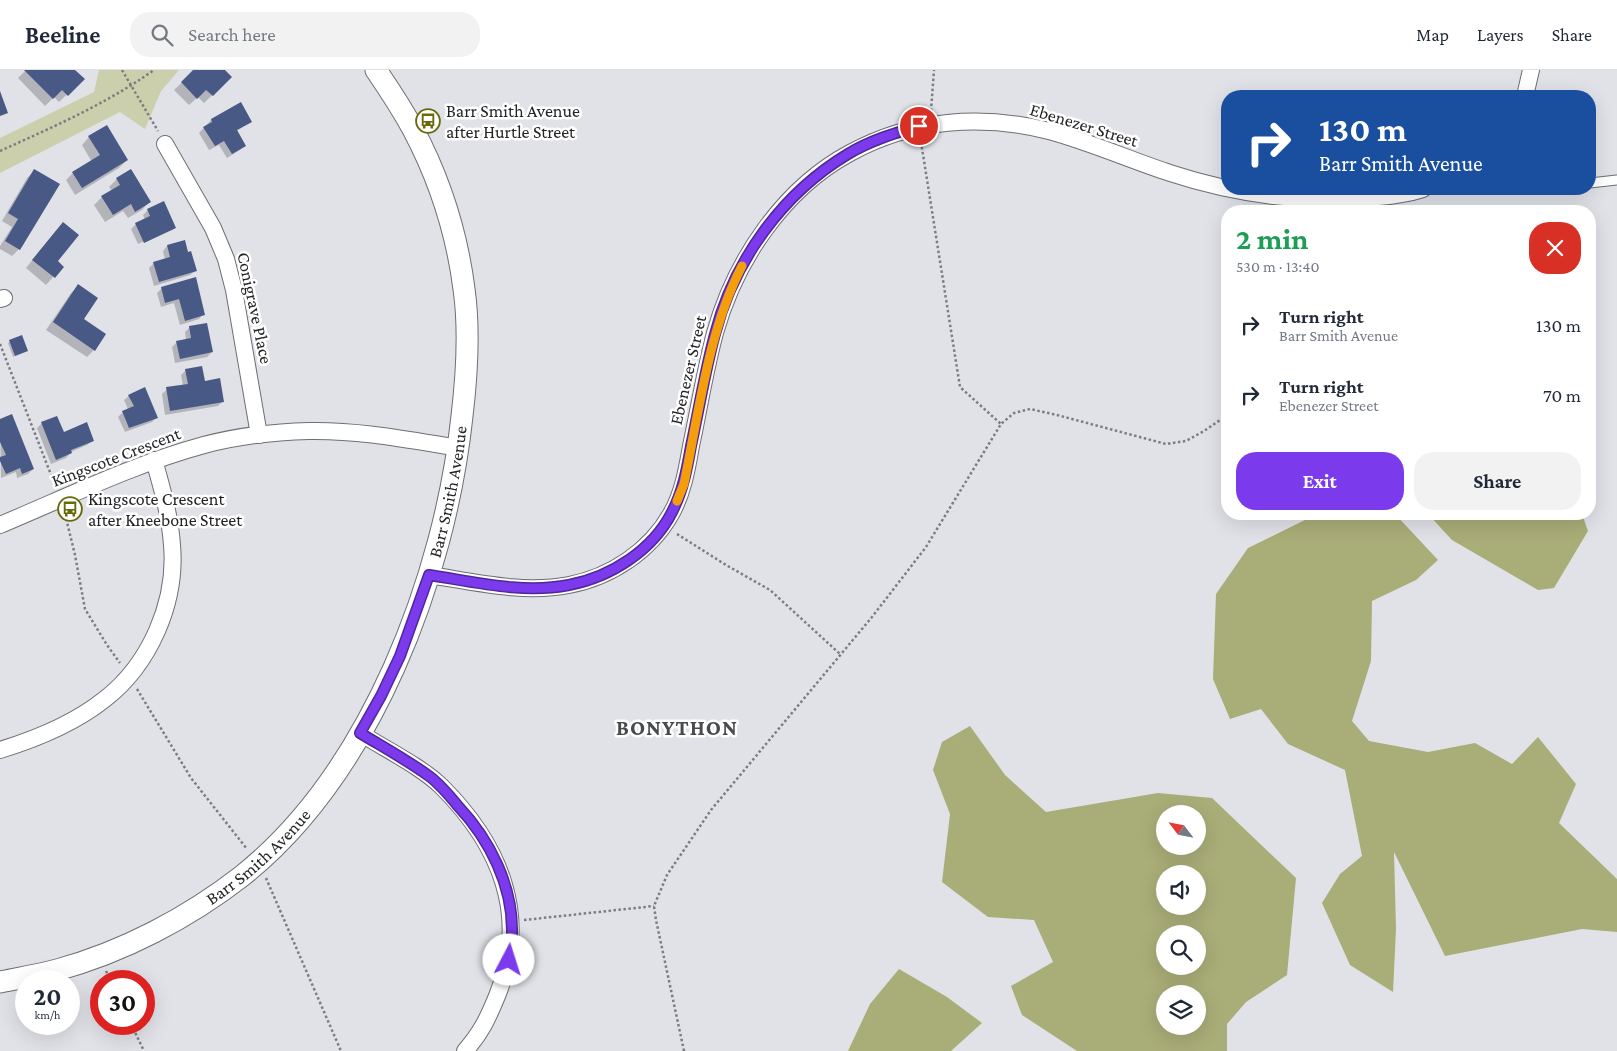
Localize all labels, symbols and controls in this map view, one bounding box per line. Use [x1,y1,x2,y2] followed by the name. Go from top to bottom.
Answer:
[130,12,480,57] search box
[25,21,100,48] text: Beeline
[148,21,176,49] icon: search
[188,24,276,45] text: Search here
[1416,25,1449,45] text: Map
[1477,25,1524,45] text: Layers
[1552,25,1592,45] text: Share
[1028,99,1141,151] street label: Ebenezer Street
[446,101,580,142] place label: Barr Smith Avenue after Hurtle Street
[898,105,940,147] pin
[415,108,441,134] bus stop icon: Barr Smith Avenue after Hurtle Street
[1236,110,1301,175] icon: right
[1319,110,1407,149] text: 130 m
[905,112,933,140] icon: arrive
[1319,151,1483,176] text: Barr Smith Avenue
[1236,222,1308,255] text: 2 min
[1529,222,1581,274] button: close
[233,250,277,366] street label: Conigrave Place
[1236,258,1319,275] text: 530 m · 13:40
[1279,306,1364,327] text: Turn right
[1236,311,1264,339] icon: right
[666,312,711,427] street label: Ebenezer Street
[1536,315,1581,336] text: 130 m
[1279,327,1398,344] text: Barr Smith Avenue
[1279,376,1364,397] text: Turn right
[1236,381,1264,409] icon: right
[1543,385,1581,406] text: 70 m
[1279,397,1378,414] text: Ebenezer Street
[49,423,184,491] street label: Kingscote Crescent
[425,425,471,560] street label: Barr Smith Avenue
[1236,452,1404,510] button: Exit
[1414,452,1581,510] button: Share
[88,489,243,530] place label: Kingscote Crescent after Kneebone Street
[57,496,83,522] bus stop icon: Kingscote Crescent after Kneebone Street
[616,715,738,740] district label: BONYTHON
[202,805,315,909] street label: Barr Smith Avenue
[1156,805,1206,855] north arrow
[1156,805,1206,1035] map controls
[1156,865,1206,915] button: sound
[1156,925,1206,975] button: search
[482,933,534,985] position arrow
[90,970,155,1035] speed limit sign: 30
[34,983,61,1010] text: 20
[1156,985,1206,1035] button: layers
[35,1008,60,1022] text: km/h

